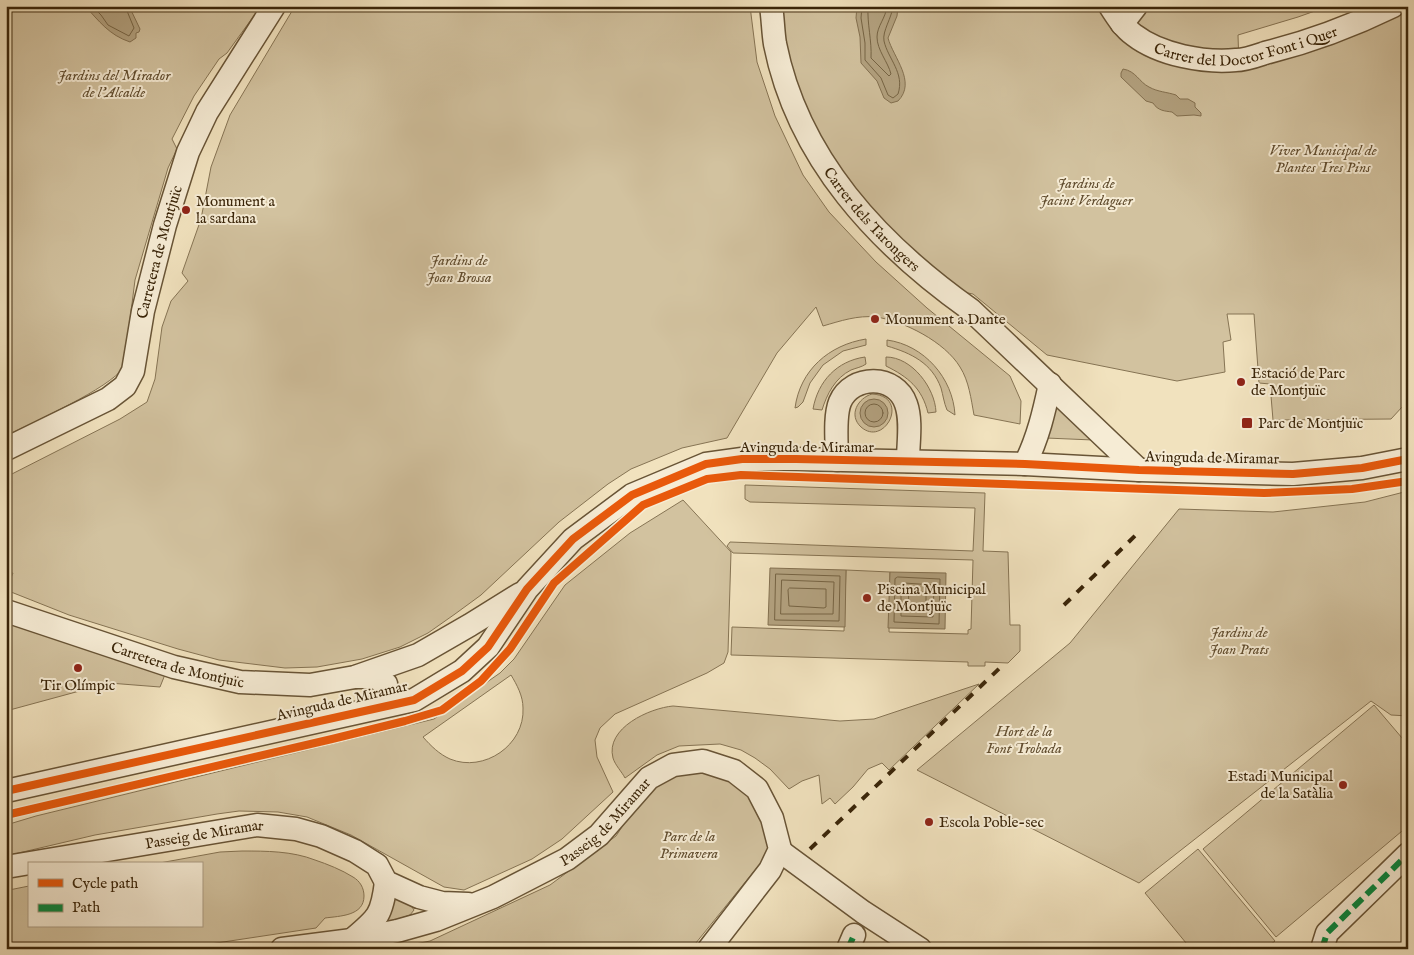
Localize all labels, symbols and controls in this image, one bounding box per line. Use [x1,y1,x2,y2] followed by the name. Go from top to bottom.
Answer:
[1151,21,1341,70] street label: Carrer del Doctor Font i Quer
[58,66,171,102] park label: Jardins del Mirador de l'Alcalde
[1269,141,1377,177] park label: Viver Municipal de Plantes Tres Pins
[820,163,924,276] street label: Carrer dels Tarongers
[1039,174,1133,211] park label: Jardins de Jacint Verdaguer
[132,183,186,320] street label: Carretera de Montjuïc
[196,192,275,228] place label: Monument a la sardana
[180,204,192,216] marker: Monument a la sardana
[426,251,492,287] park label: Jardins de Joan Brossa
[885,310,1006,329] place label: Monument a Dante
[869,313,881,325] marker: Monument a Dante
[1251,364,1345,400] place label: Estació de Parc de Montjuïc
[1235,376,1247,388] marker: Estació de Parc de Montjuïc
[1258,414,1363,433] place label: Parc de Montjuïc
[1240,416,1254,430] marker: Parc de Montjuïc
[739,438,874,457] street label: Avinguda de Miramar
[1144,447,1280,469] street label: Avinguda de Miramar
[877,580,987,616] place label: Piscina Municipal de Montjuïc
[861,592,873,604] marker: Piscina Municipal de Montjuïc
[1209,623,1270,659] park label: Jardins de Joan Prats
[109,637,244,692] street label: Carretera de Montjuïc
[72,662,84,674] marker: Tir Olímpic
[41,676,115,695] place label: Tir Olímpic
[274,677,410,726] street label: Avinguda de Miramar
[986,722,1062,758] park label: Hort de la Font Trobada
[1228,767,1334,803] place label: Estadi Municipal de la Satàlia
[557,773,655,870] street label: Passeig de Miramar
[1337,779,1349,791] marker: Estadi Municipal de la Satàlia
[939,813,1044,832] place label: Escola Poble-sec
[144,815,265,853] street label: Passeig de Miramar
[923,816,935,828] marker: Escola Poble-sec
[660,827,719,863] park label: Parc de la Primavera
[28,862,202,928] legend
[72,874,138,893] text: Cycle path
[72,898,100,917] text: Path

